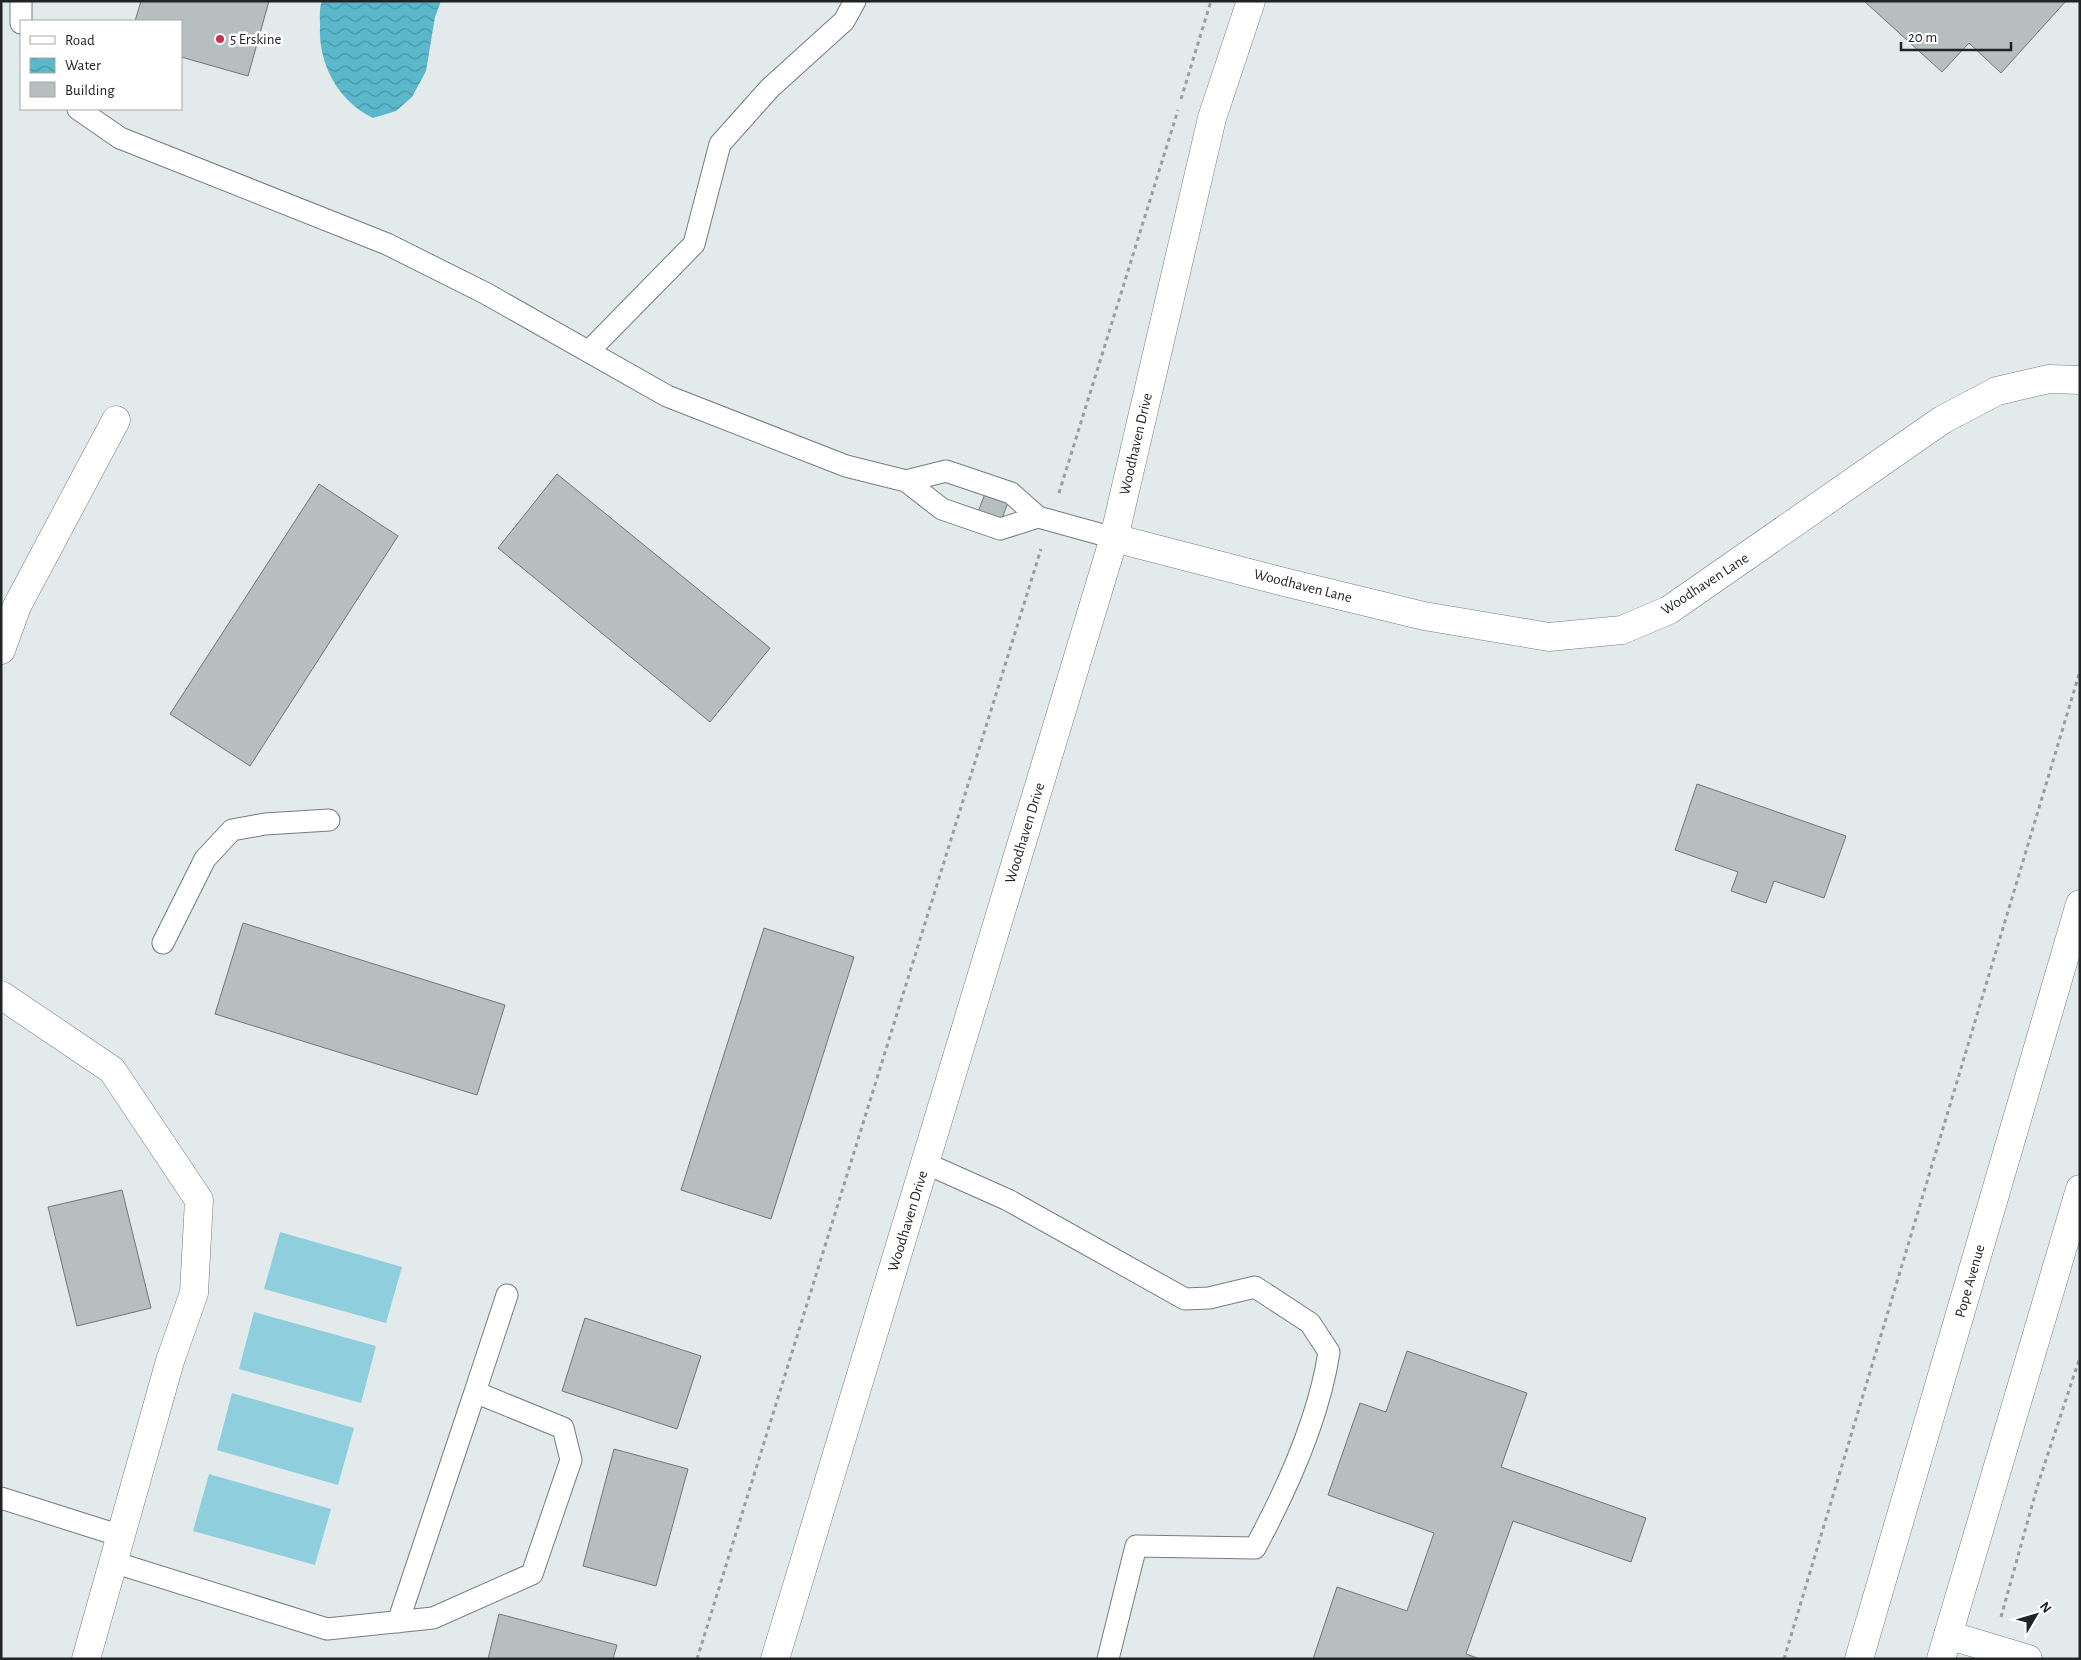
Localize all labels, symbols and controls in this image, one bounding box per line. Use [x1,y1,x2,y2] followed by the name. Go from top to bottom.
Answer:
[20,20,182,110] legend
[1901,20,2011,52] scale bar
[1908,30,1937,45] text: 20 m
[230,32,281,47] place label: 5 Erskine
[65,33,95,48] text: Road
[214,33,226,45] marker: 5 Erskine
[65,58,101,73] text: Water
[65,83,115,98] text: Building
[1117,391,1155,496] street label: Woodhaven Drive
[1659,550,1751,618] street label: Woodhaven Lane
[1252,567,1354,605] street label: Woodhaven Lane
[1003,781,1047,885] street label: Woodhaven Drive
[886,1169,930,1273] street label: Woodhaven Drive
[1952,1243,1988,1319] street label: Pope Avenue
[2011,1590,2061,1640] north arrow
[2037,1599,2054,1616] text: N

